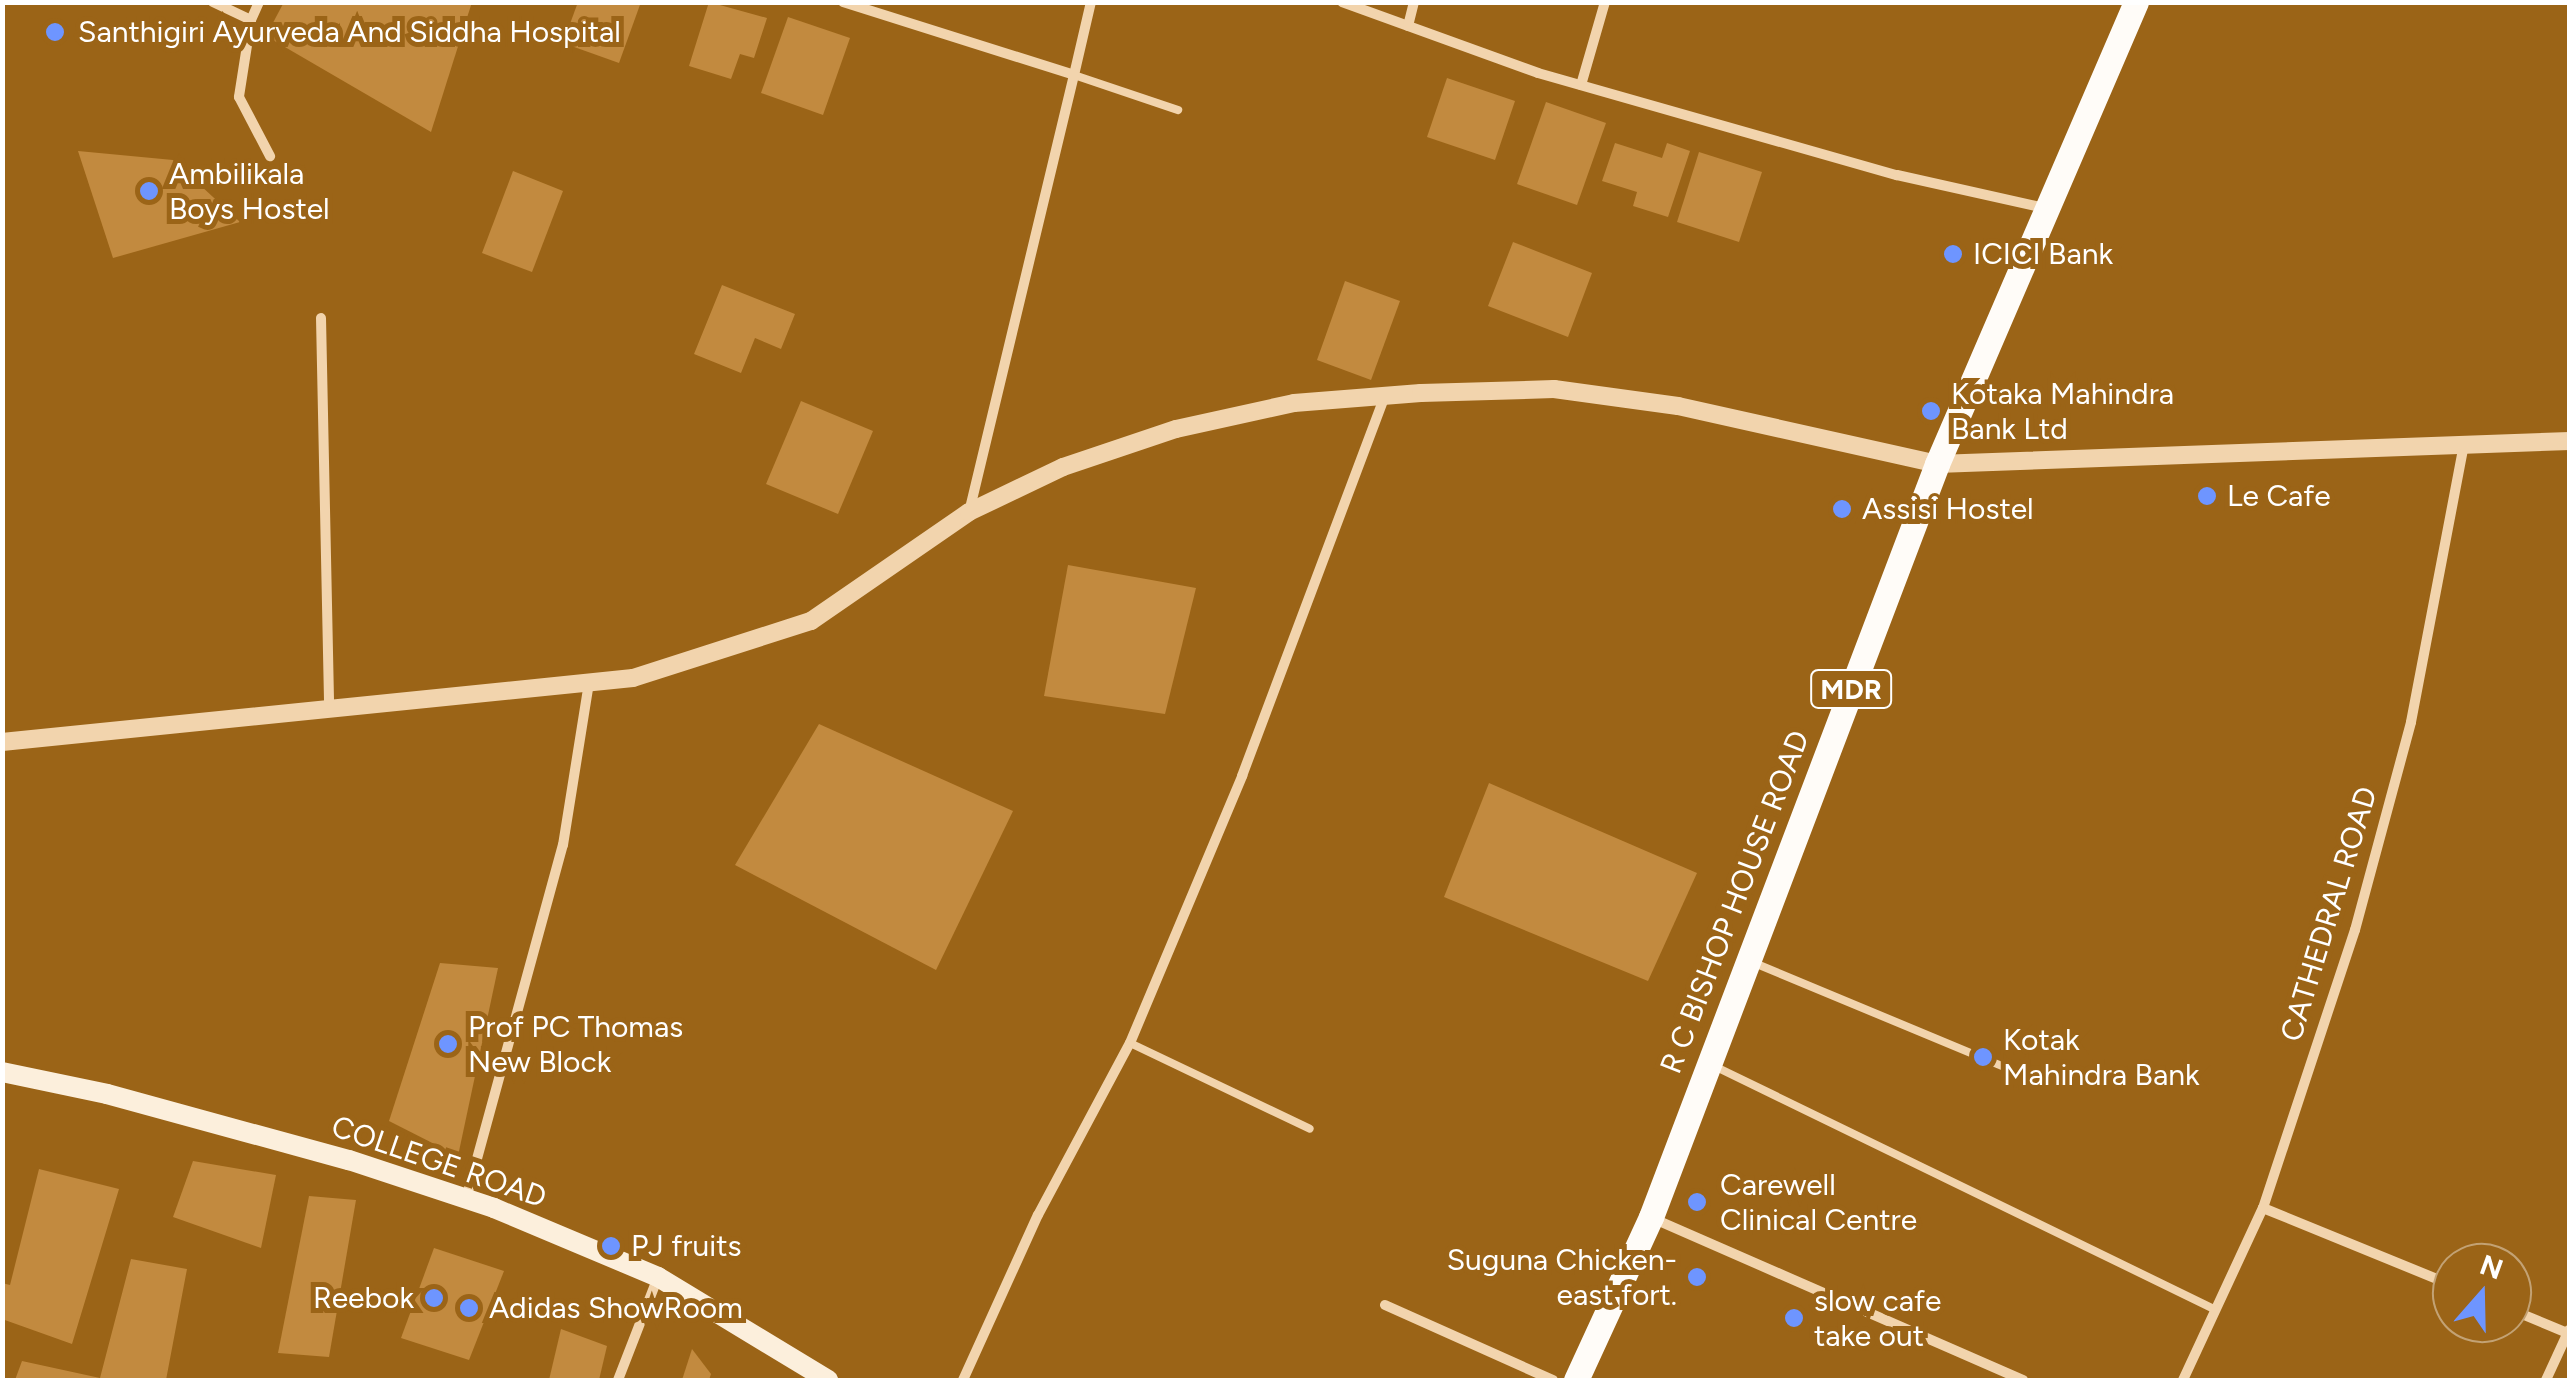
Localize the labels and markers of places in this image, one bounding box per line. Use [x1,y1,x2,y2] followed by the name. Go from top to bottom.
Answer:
[78,14,621,50] place label: Santhigiri Ayurveda And Siddha Hospital
[42,19,68,45] marker: Santhigiri Ayurveda And Siddha Hospital
[169,156,330,226] place label: Ambilikala Boys Hostel
[138,180,160,202] marker: Ambilikala Boys Hostel
[1973,236,2113,272] place label: ICICI Bank
[1942,243,1964,265] marker: ICICI Bank
[1951,376,2174,446] place label: Kotaka Mahindra Bank Ltd
[1920,400,1942,422] marker: Kotaka Mahindra Bank Ltd
[2227,478,2331,514] place label: Le Cafe
[2196,485,2218,507] marker: Le Cafe
[1862,491,2034,527] place label: Assisi Hostel
[1831,498,1853,520] marker: Assisi Hostel
[468,1009,683,1080] place label: Prof PC Thomas New Block
[2003,1022,2199,1092] place label: Kotak Mahindra Bank
[437,1033,459,1055] marker: Prof PC Thomas New Block
[1972,1046,1994,1068] marker: Kotak Mahindra Bank
[1720,1167,1917,1238] place label: Carewell Clinical Centre
[1684,1189,1710,1215] marker: Carewell Clinical Centre
[631,1228,741,1264] place label: PJ fruits
[600,1235,622,1257] marker: PJ fruits
[1447,1242,1677,1312] place label: Suguna Chicken- east fort.
[1686,1266,1708,1288] marker: Suguna Chicken- east fort.
[313,1280,414,1316] place label: Reebok
[1814,1283,1941,1354] place label: slow cafe take out
[423,1287,445,1309] marker: Reebok
[489,1290,743,1326] place label: Adidas ShowRoom
[458,1297,480,1319] marker: Adidas ShowRoom
[1783,1307,1805,1329] marker: slow cafe take out

